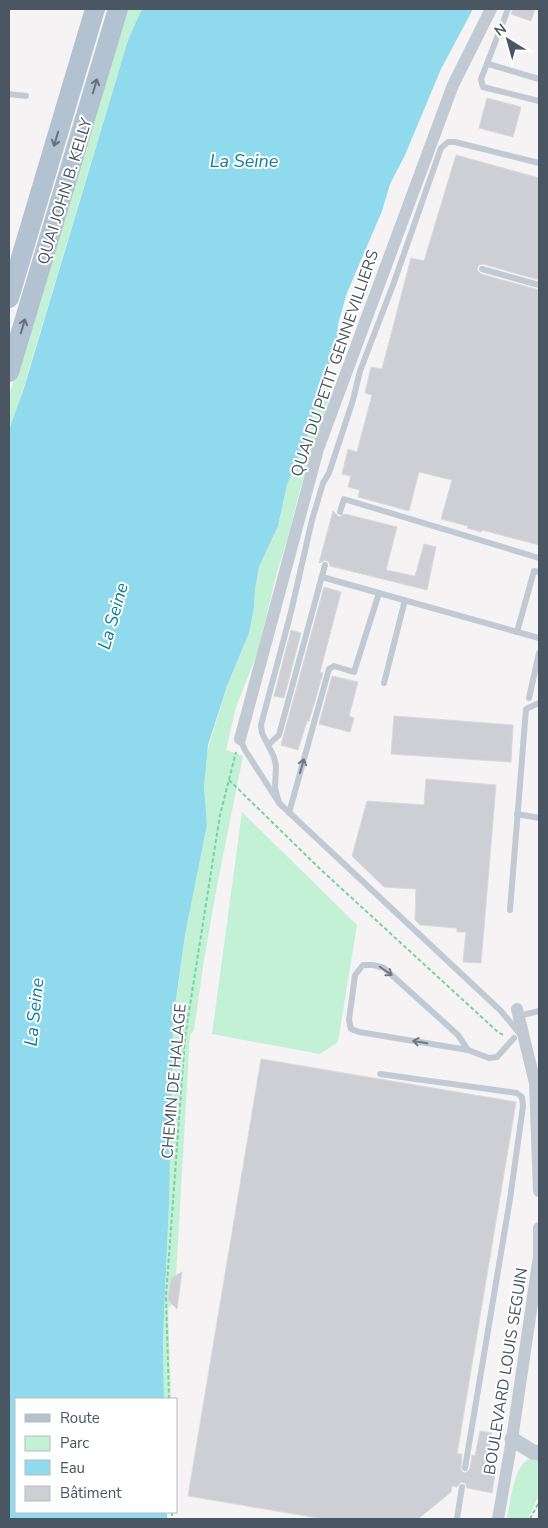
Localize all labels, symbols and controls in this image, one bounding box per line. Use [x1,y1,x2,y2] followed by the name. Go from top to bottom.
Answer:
[483,15,533,65] north arrow
[491,19,510,41] text: N
[90,79,100,95] one-way arrow
[32,115,98,267] street label: QUAI JOHN B. KELLY
[51,131,61,147] one-way arrow
[210,149,279,173] water label: La Seine
[286,247,384,480] street label: QUAI DU PETIT GENNEVILLIERS
[18,318,28,334] one-way arrow
[92,579,134,652] water label: La Seine
[298,758,307,774] one-way arrow
[379,966,393,976] one-way arrow
[18,976,50,1047] water label: La Seine
[156,1002,192,1160] street label: CHEMIN DE HALAGE
[412,1037,428,1047] one-way arrow
[479,1266,533,1476] street label: BOULEVARD LOUIS SEGUIN
[15,1398,178,1513] legend
[60,1408,100,1428] text: Route
[60,1433,89,1453] text: Parc
[60,1458,85,1478] text: Eau
[60,1483,122,1503] text: Bâtiment

